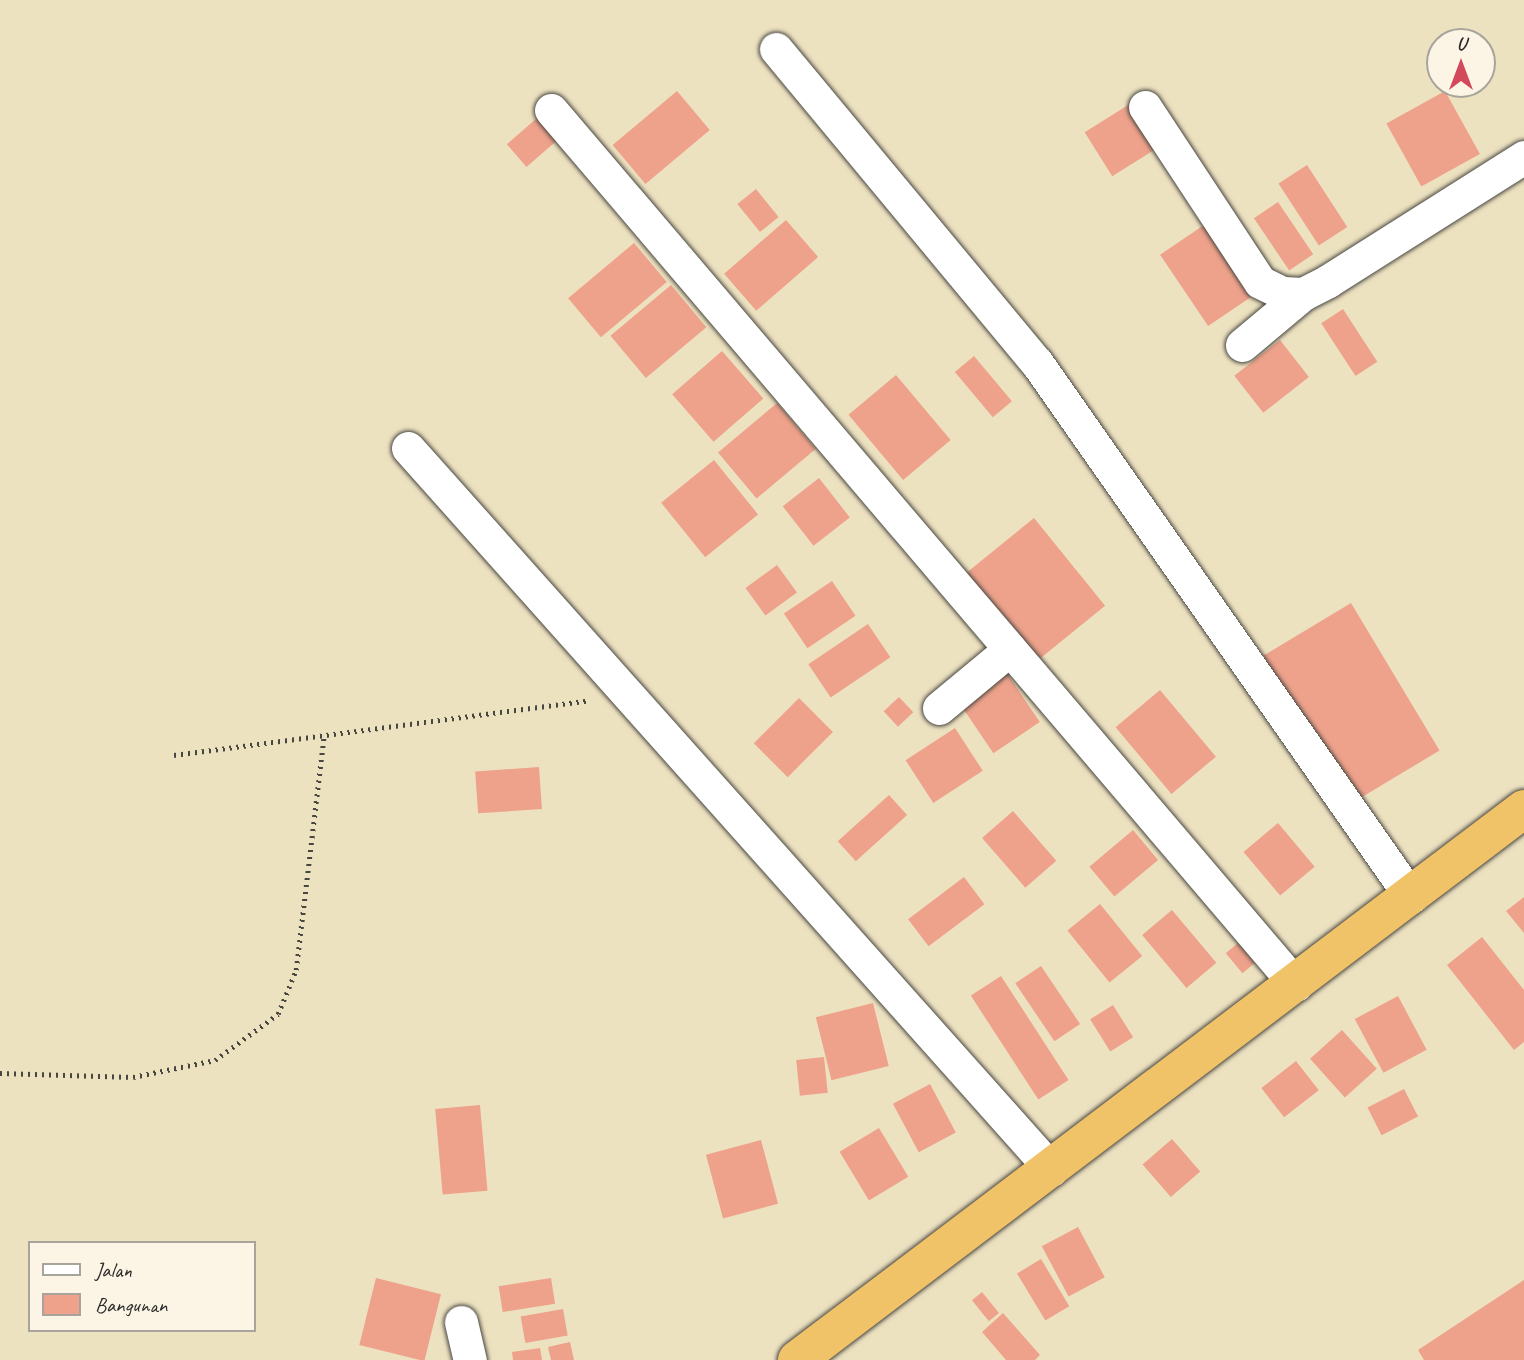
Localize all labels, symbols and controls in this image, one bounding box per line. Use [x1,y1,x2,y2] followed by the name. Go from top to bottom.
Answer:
[1426,28,1496,98] north arrow
[1456,32,1466,56] text: U
[28,1241,256,1332] legend
[95,1257,132,1283] text: Jalan
[95,1292,167,1318] text: Bangunan

